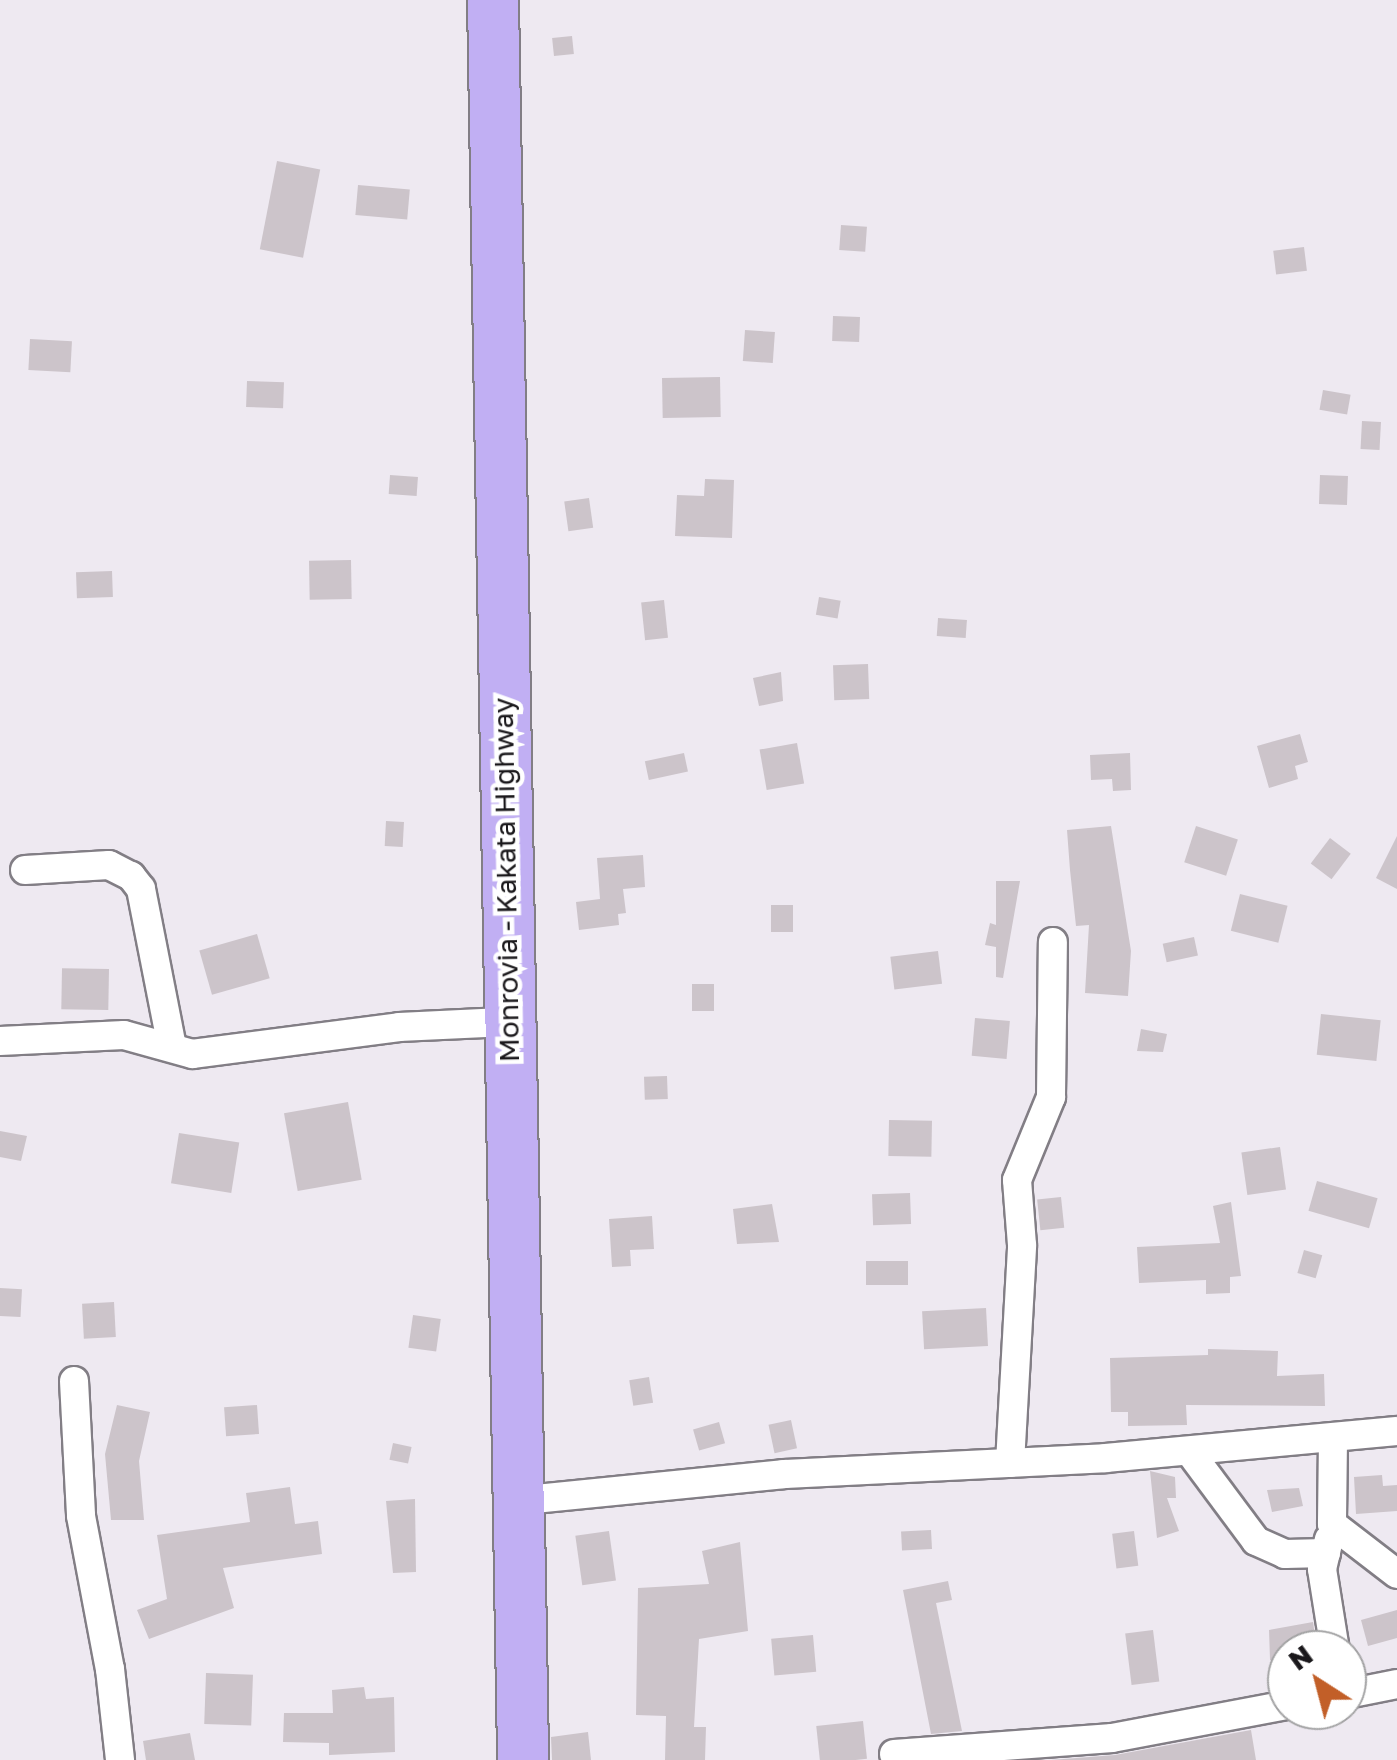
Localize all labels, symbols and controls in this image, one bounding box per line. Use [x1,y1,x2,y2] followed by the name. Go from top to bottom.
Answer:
[486,697,526,1063] street label: Monrovia - Kakata Highway
[1267,1630,1367,1730] north arrow
[1282,1637,1319,1677] text: N

